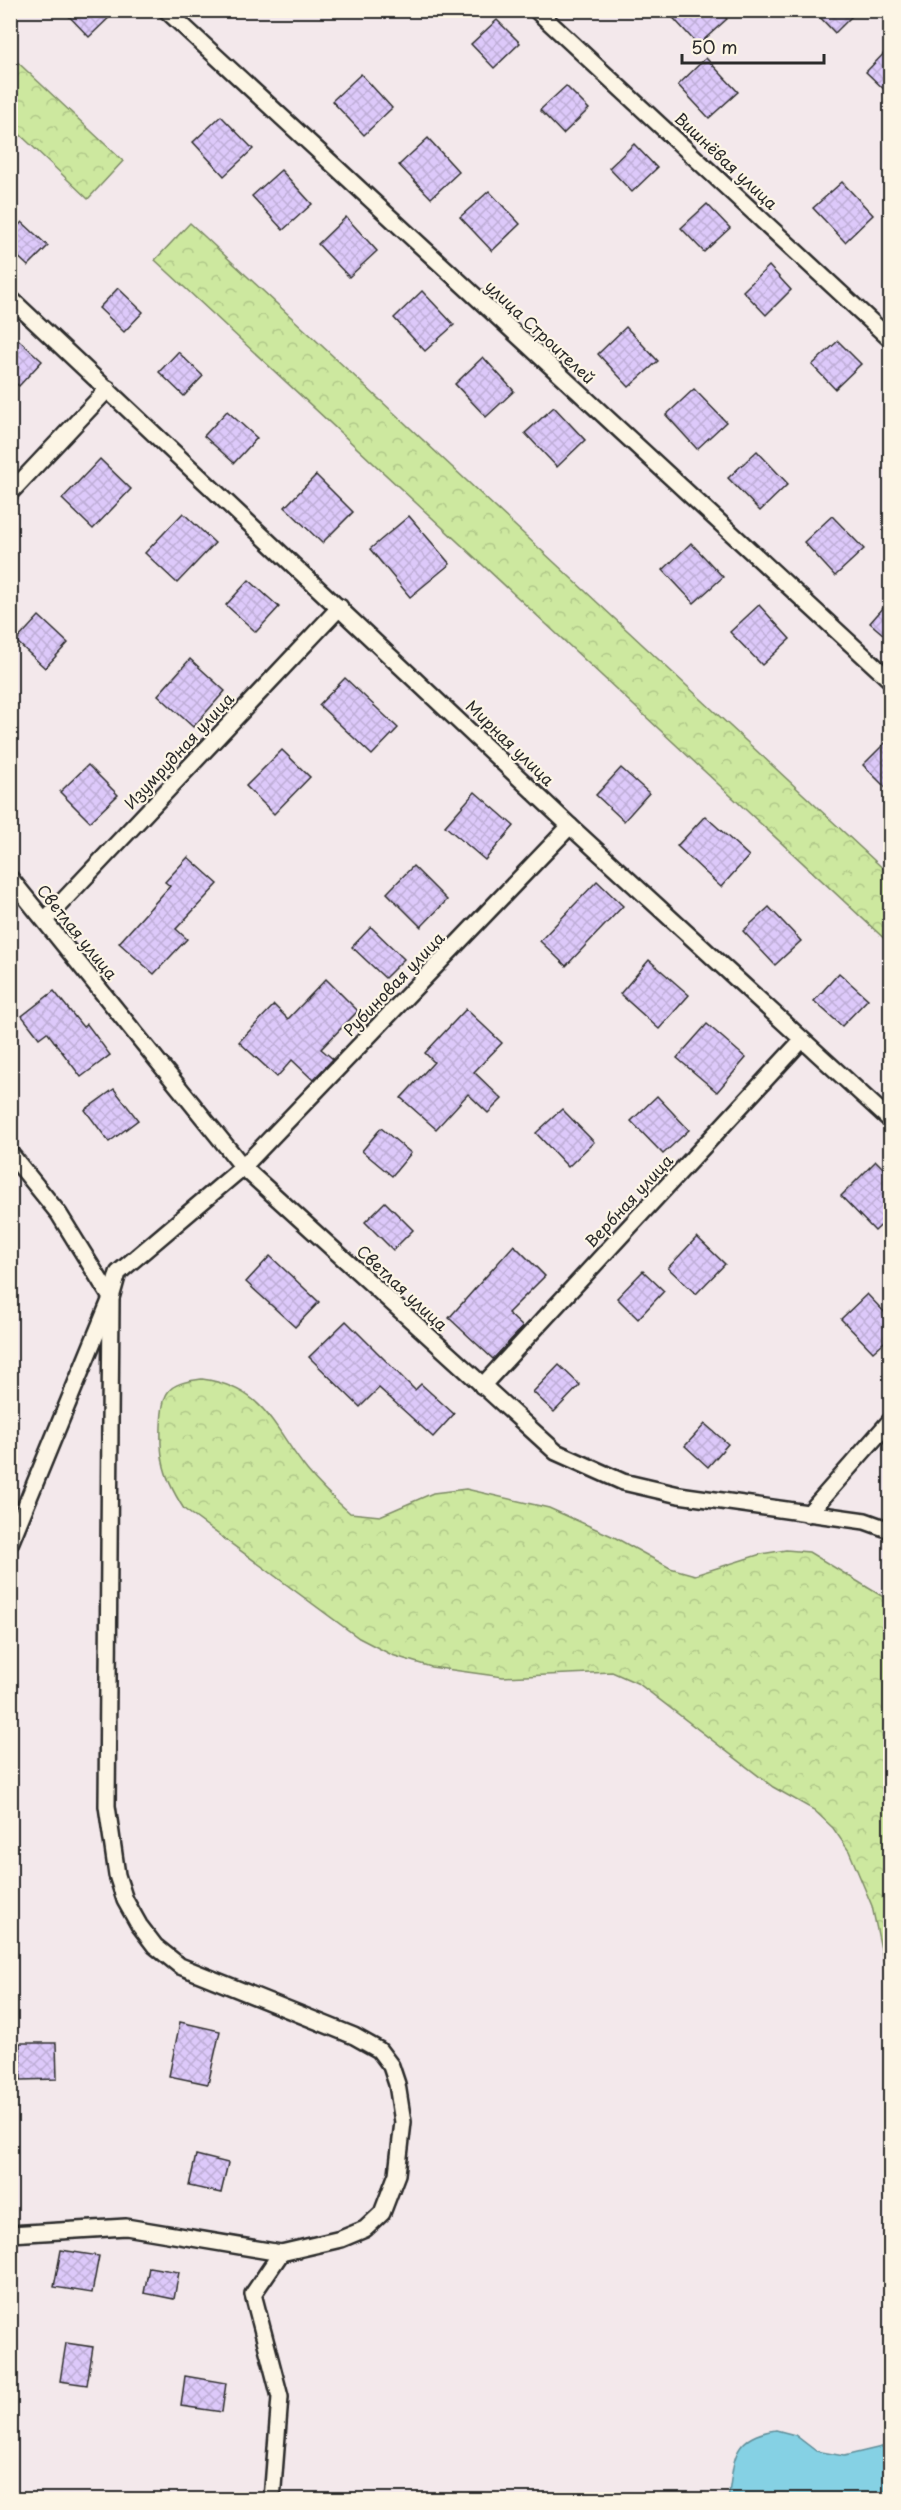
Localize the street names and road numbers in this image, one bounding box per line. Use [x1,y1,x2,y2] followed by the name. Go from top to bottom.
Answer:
[670,106,784,214] street label: Вишнёвая улица
[480,274,601,389] street label: улица Строителей
[118,687,239,814] street label: Изумрудная улица
[461,694,560,791] street label: Мирная улица
[32,879,124,984] street label: Светлая улица
[337,926,449,1041] street label: Рубиновая улица
[579,1148,678,1252] street label: Вербная улица
[352,1239,454,1336] street label: Светлая улица

